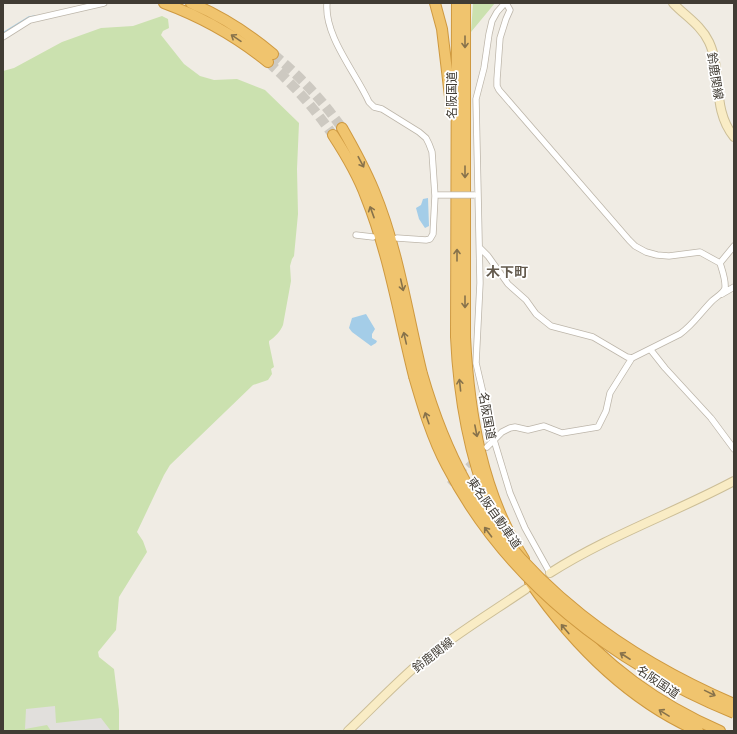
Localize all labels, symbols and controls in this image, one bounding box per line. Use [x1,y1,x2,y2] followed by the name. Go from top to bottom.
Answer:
[231,34,242,42] one-way arrow
[461,35,469,48] one-way arrow
[703,51,727,101] street label: 鈴鹿関線
[444,71,460,119] street label: 名阪国道
[358,156,365,168] one-way arrow
[461,165,469,178] one-way arrow
[368,207,376,219] one-way arrow
[453,249,461,262] one-way arrow
[486,263,528,281] district label: 木下町
[398,279,406,292] one-way arrow
[461,295,469,308] one-way arrow
[400,332,408,345] one-way arrow
[456,379,463,392] one-way arrow
[475,391,499,441] street label: 名阪国道
[422,413,430,425] one-way arrow
[472,424,480,437] one-way arrow
[463,474,525,552] street label: 東名阪自動車道
[484,527,492,538] one-way arrow
[561,624,570,634] one-way arrow
[409,634,457,676] street label: 鈴鹿関線
[620,652,631,660] one-way arrow
[634,662,682,702] street label: 名阪国道
[704,690,716,697] one-way arrow
[658,708,670,716] one-way arrow

